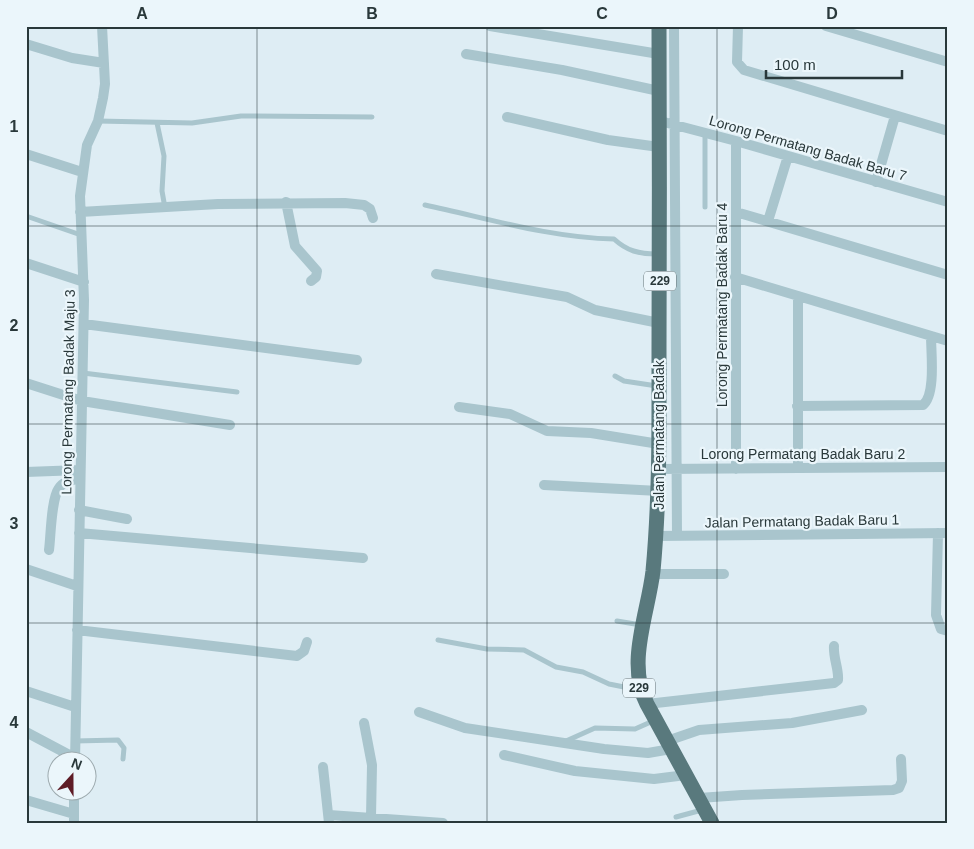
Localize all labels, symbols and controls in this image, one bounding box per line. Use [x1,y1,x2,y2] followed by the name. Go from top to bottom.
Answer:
[136,5,148,22] text: A
[366,5,378,22] text: B
[596,5,608,22] text: C
[826,5,838,22] text: D
[766,48,903,80] scale bar
[774,56,816,73] text: 100 m
[707,112,909,184] street label: Lorong Permatang Badak Baru 7
[10,118,19,135] text: 1
[714,202,730,407] street label: Lorong Permatang Badak Baru 4
[644,272,676,290] road number: 229
[58,289,78,495] street label: Lorong Permatang Badak Maju 3
[10,317,19,334] text: 2
[651,359,667,510] street label: Jalan Permatang Badak
[701,446,906,462] street label: Lorong Permatang Badak Baru 2
[705,511,900,531] street label: Jalan Permatang Badak Baru 1
[10,515,19,532] text: 3
[623,678,655,698] road number: 229
[10,714,19,731] text: 4
[48,752,98,802] north arrow
[69,755,84,773] text: N

